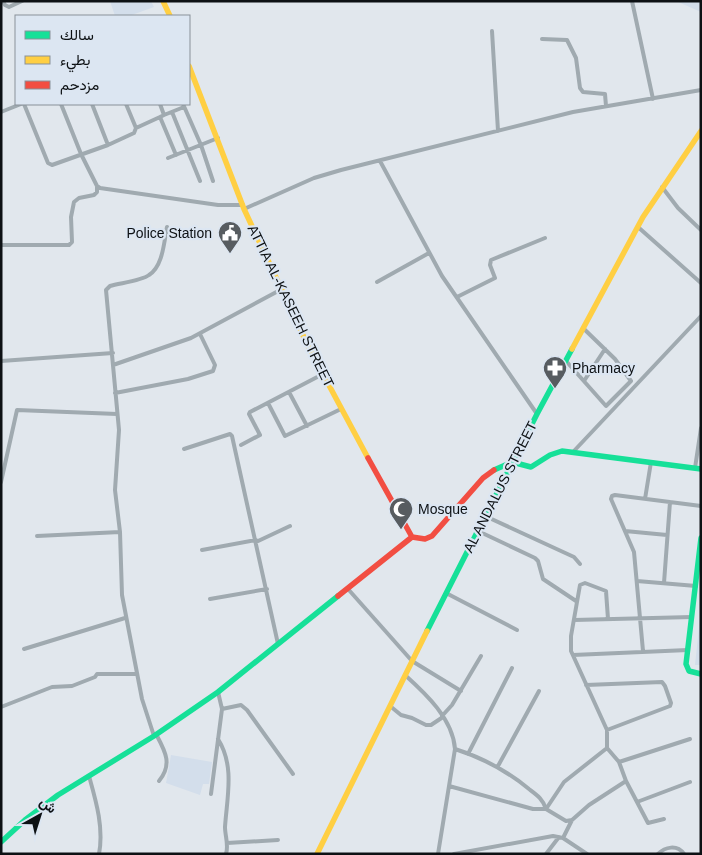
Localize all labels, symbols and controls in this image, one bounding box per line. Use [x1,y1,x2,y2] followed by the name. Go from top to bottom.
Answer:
[15,15,190,105] legend
[60,26,94,43] text: سالك
[60,51,90,73] text: بطيء
[60,76,99,95] text: مزدحم
[217,220,243,254] public building icon: Police Station
[245,222,338,390] street label: ATTIA AL-KASEEH STREET
[126,225,212,241] place label: Police Station
[542,355,568,389] pharmacy icon: Pharmacy
[572,360,635,376] place label: Pharmacy
[460,418,540,555] street label: AL ANDALUS STREET
[388,496,414,530] mosque icon: Mosque
[418,501,468,517] place label: Mosque
[15,790,65,840] north arrow
[36,793,60,817] text: ش

